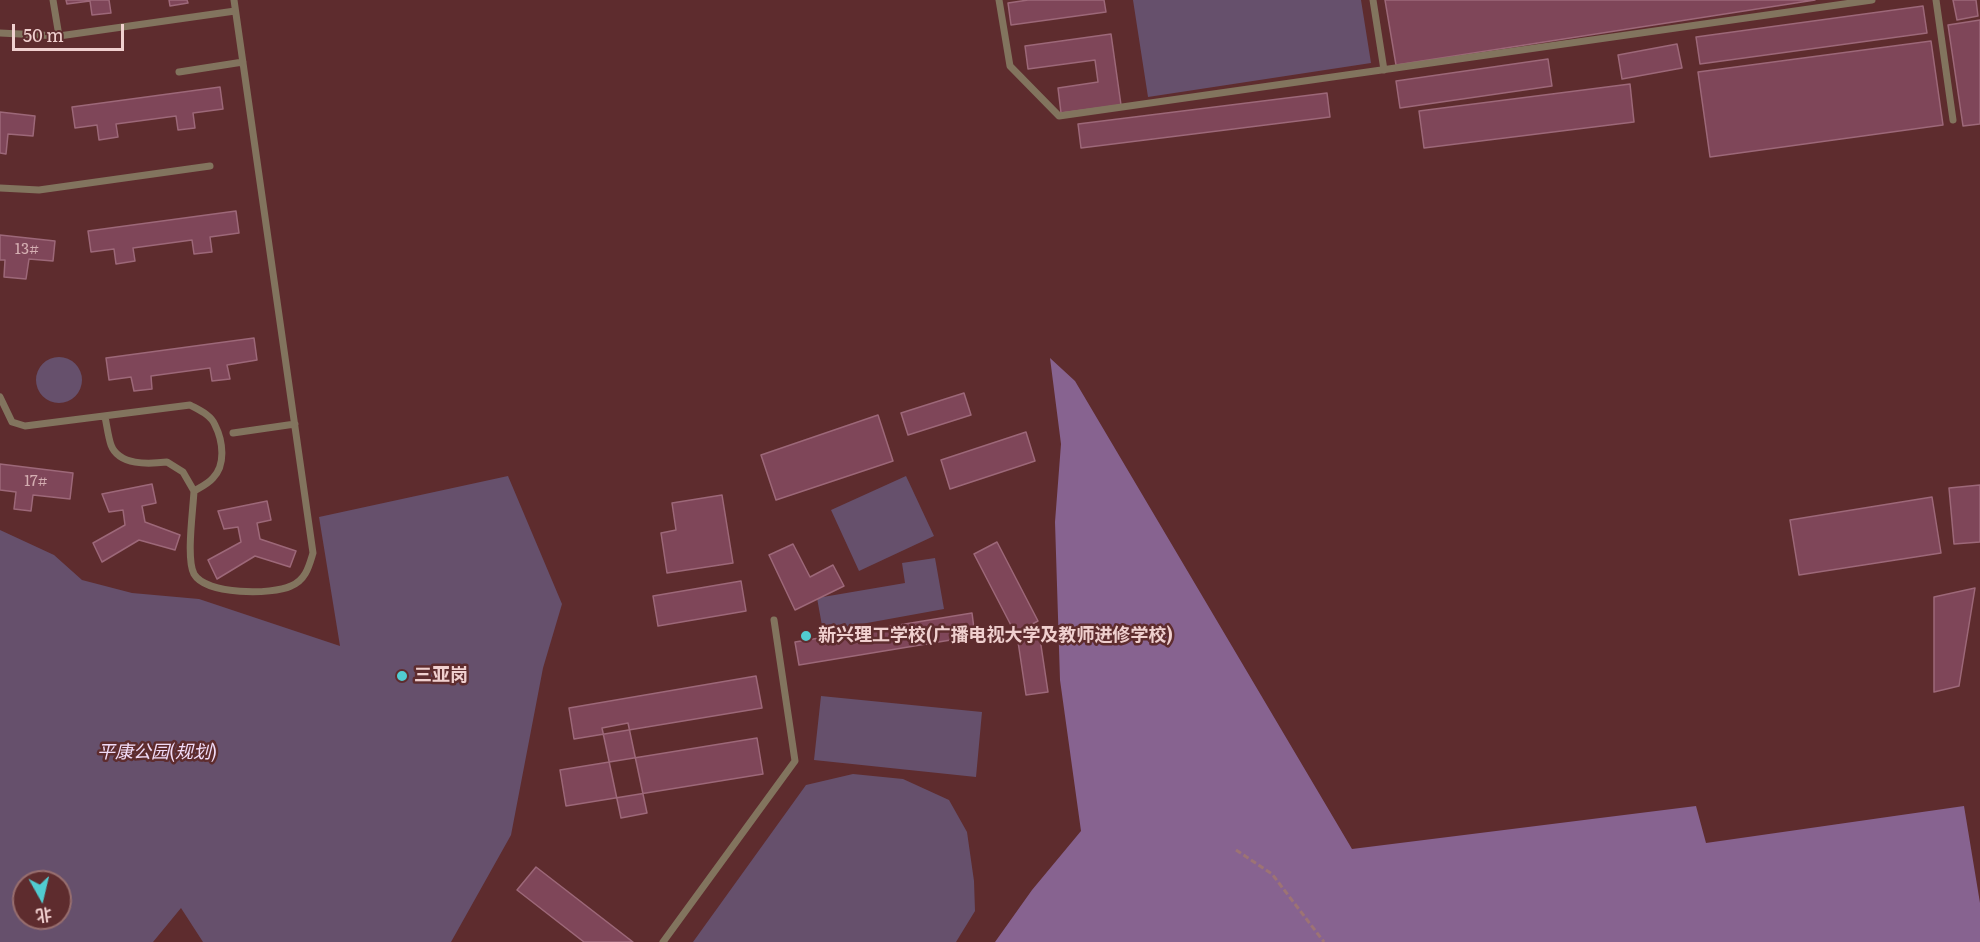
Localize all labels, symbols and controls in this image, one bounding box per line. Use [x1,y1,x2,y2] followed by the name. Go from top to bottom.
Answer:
[15,12,128,50] scale bar
[23,21,64,48] text: 50 m
[15,241,39,259] house number: 13#
[24,473,48,491] house number: 17#
[818,625,1173,647] place label: 新兴理工学校(广播电视大学及教师进修学校)
[799,629,813,643] marker: 新兴理工学校(广播电视大学及教师进修学校)
[414,665,468,687] place label: 三亚岗
[395,669,409,683] marker: 三亚岗
[97,742,217,764] park label: 平康公园(规划)
[12,870,72,930] north arrow
[35,903,54,929] text: 北

